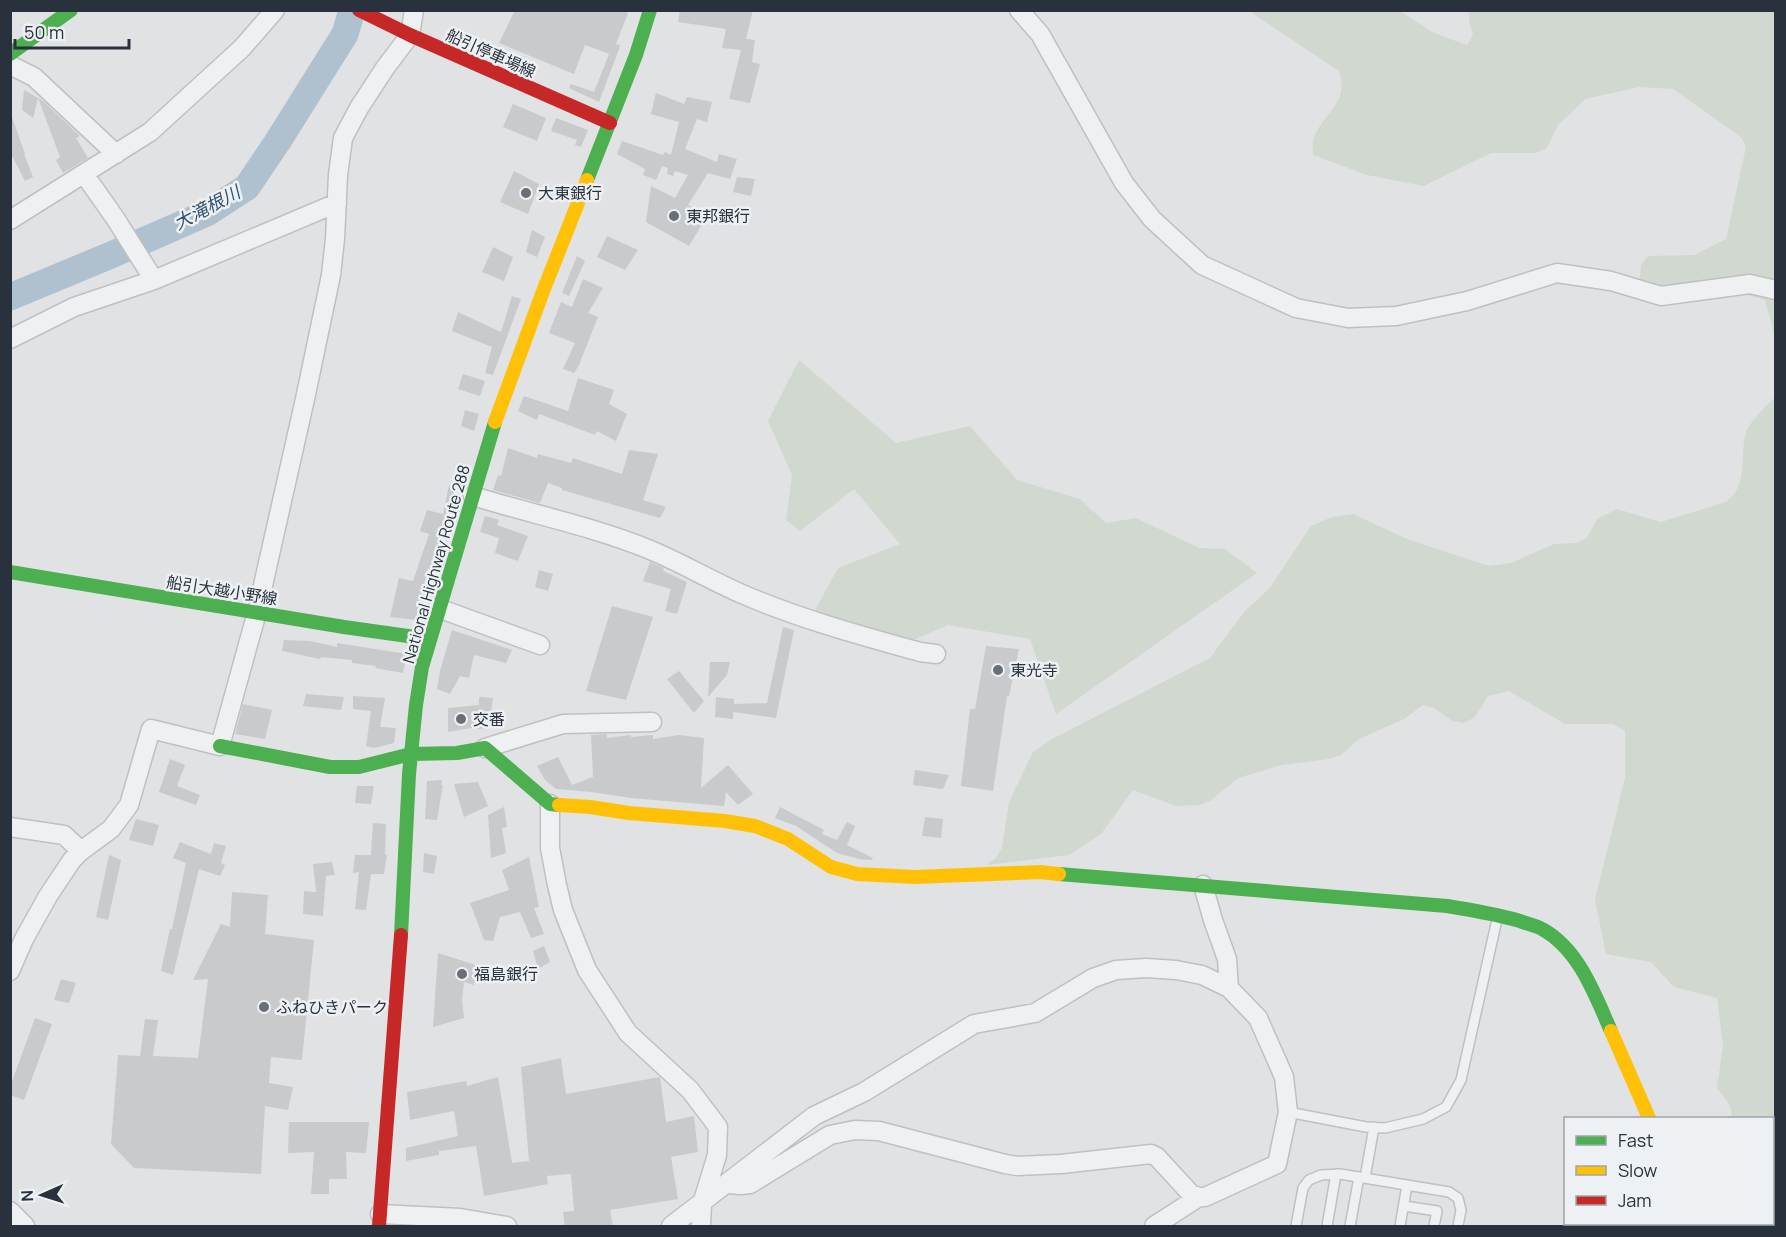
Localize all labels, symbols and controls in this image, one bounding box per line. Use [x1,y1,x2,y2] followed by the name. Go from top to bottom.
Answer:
[15,12,129,50] scale bar
[24,20,64,44] text: 50 m
[443,23,539,83] street label: 船引停車場線
[169,179,246,235] water label: 大滝根川
[538,182,602,204] place label: 大東銀行
[519,186,533,200] marker: 大東銀行
[686,205,750,227] place label: 東邦銀行
[667,209,681,223] marker: 東邦銀行
[397,462,475,666] street label: National Highway Route 288
[165,570,279,610] street label: 船引大越小野線
[1010,659,1058,681] place label: 東光寺
[991,663,1005,677] marker: 東光寺
[473,708,505,730] place label: 交番
[454,712,468,726] marker: 交番
[474,963,538,985] place label: 福島銀行
[455,967,469,981] marker: 福島銀行
[276,996,388,1018] place label: ふねひきパーク
[257,1000,271,1014] marker: ふねひきパーク
[1564,1117,1774,1225] legend
[1618,1128,1653,1152] text: Fast
[1618,1158,1658,1182] text: Slow
[12,1165,72,1225] north arrow
[1618,1188,1652,1212] text: Jam
[16,1189,38,1202] text: N

